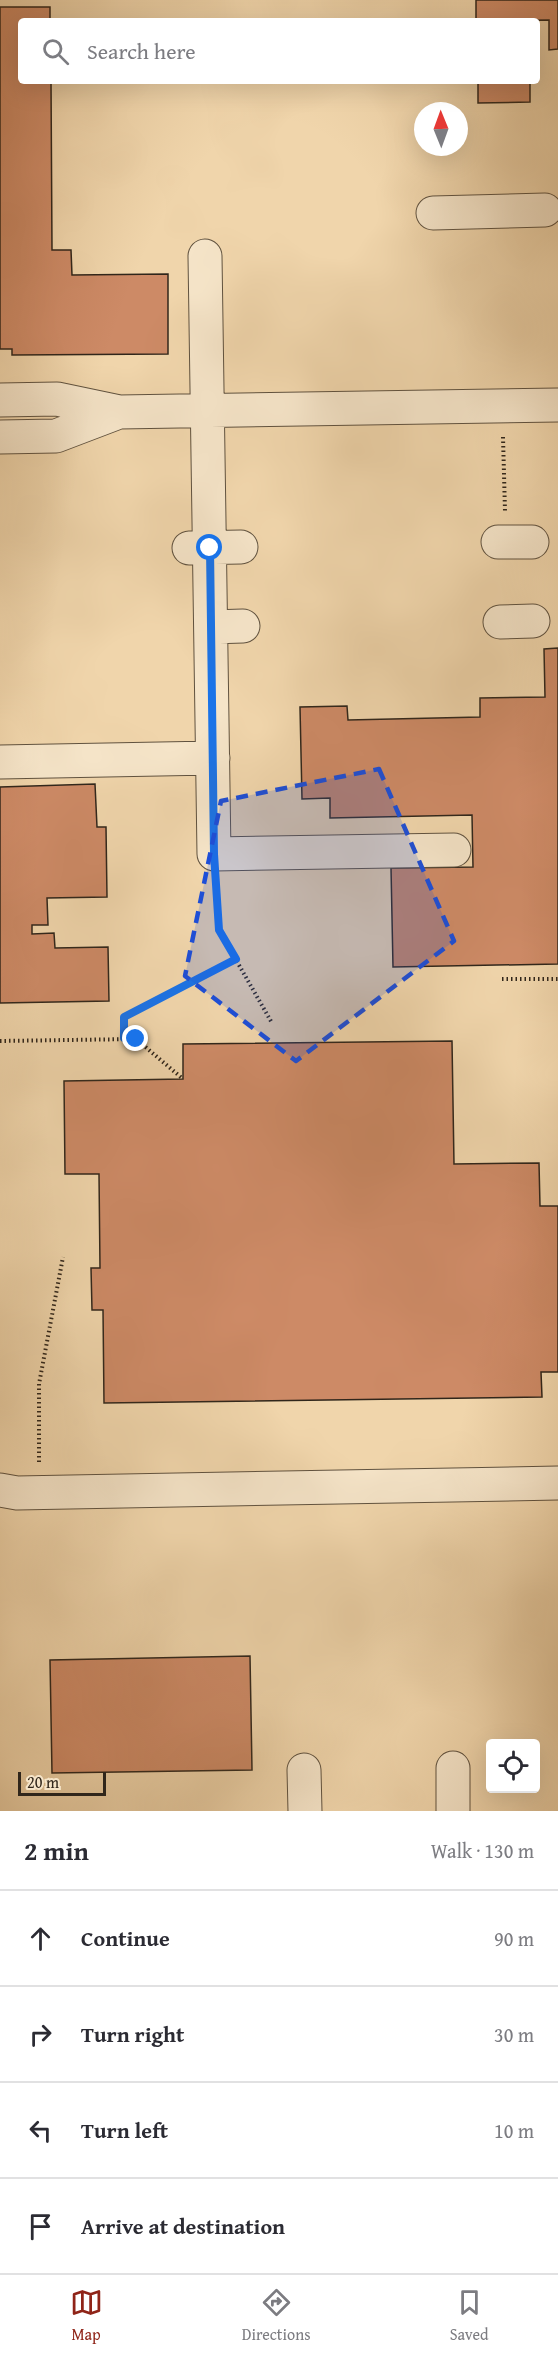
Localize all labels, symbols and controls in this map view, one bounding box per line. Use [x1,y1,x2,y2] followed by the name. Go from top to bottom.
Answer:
[18,18,540,84] search box
[39,35,72,68] icon: search
[87,35,196,67] text: Search here
[414,102,468,156] north arrow
[196,534,222,560] route start
[122,1025,148,1051] route end
[486,1739,540,1793] map controls
[486,1739,540,1793] button: locate
[18,1769,106,1796] scale bar
[27,1770,59,1794] text: 20 m
[24,1831,89,1870] text: 2 min
[431,1836,534,1865] text: Walk · 130 m
[24,1922,57,1955] icon: ahead
[81,1922,170,1954] text: Continue
[494,1924,534,1953] text: 90 m
[24,2018,57,2051] icon: right
[81,2018,184,2050] text: Turn right
[494,2020,534,2049] text: 30 m
[24,2114,57,2147] icon: left
[81,2114,168,2146] text: Turn left
[494,2116,534,2145] text: 10 m
[24,2210,57,2243] icon: arrive
[81,2210,285,2242] text: Arrive at destination
[70,2286,103,2346] tab: Map
[242,2286,311,2346] tab: Directions
[450,2286,488,2346] tab: Saved

